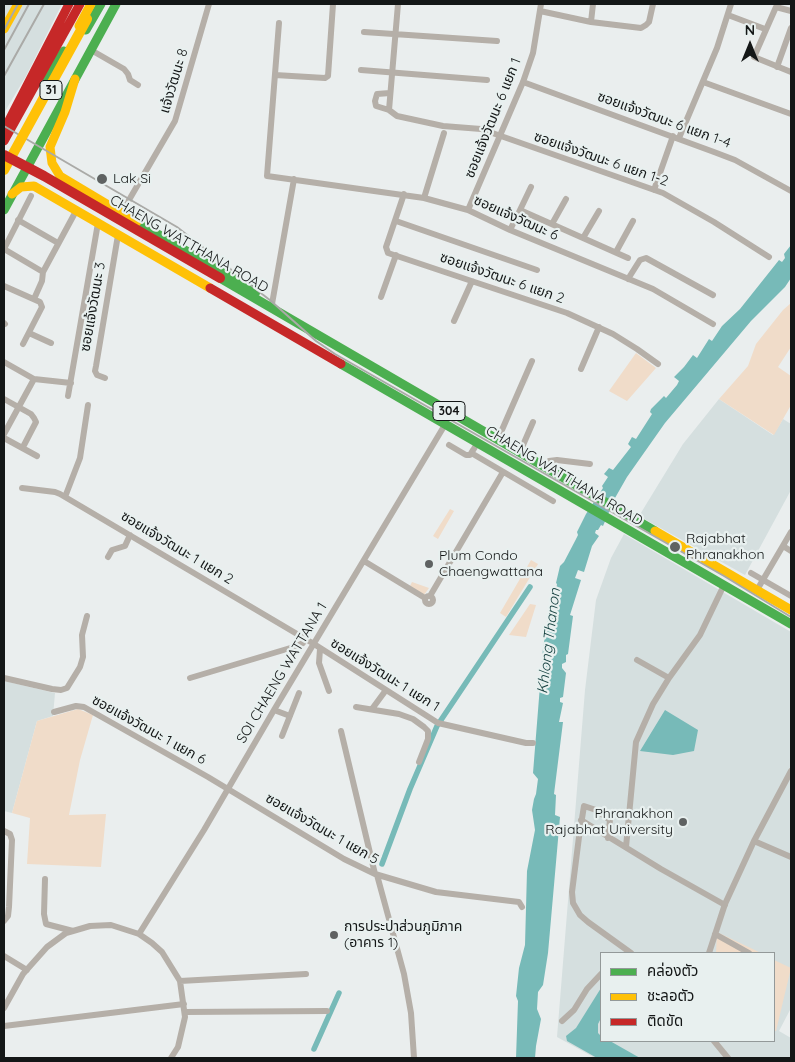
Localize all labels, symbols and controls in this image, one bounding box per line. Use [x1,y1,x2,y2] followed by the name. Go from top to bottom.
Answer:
[725,20,775,70] north arrow
[745,21,755,39] text: N
[156,47,192,115] street label: แจ้งวัฒนะ 8
[461,56,525,180] street label: ซอยแจ้งวัฒนะ 6 แยก 1
[40,80,62,100] road number: 31
[595,88,733,152] street label: ซอยแจ้งวัฒนะ 6 แยก 1-4
[532,128,670,190] street label: ซอยแจ้งวัฒนะ 6 แยก 1-2
[113,171,151,187] place label: Lak Si
[95,172,109,186] marker: Lak Si
[107,192,271,296] street label: CHAENG WATTHANA ROAD
[471,192,561,244] street label: ซอยแจ้งวัฒนะ 6
[438,249,566,307] street label: ซอยแจ้งวัฒนะ 6 แยก 2
[77,261,109,353] street label: ซอยแจ้งวัฒนะ 3
[433,402,465,421] road number: 304
[482,422,646,530] street label: CHAENG WATTHANA ROAD
[118,508,236,588] street label: ซอยแจ้งวัฒนะ 1 แยก 2
[686,531,764,564] place label: Rajabhat Phranakhon
[668,540,682,554] marker: Rajabhat Phranakhon
[439,548,543,580] place label: Plum Condo Chaengwattana
[423,558,435,570] marker: Plum Condo Chaengwattana
[534,587,564,695] water label: Khlong Thanon
[233,599,331,747] street label: SOI CHAENG WATTANA 1
[327,635,443,715] street label: ซอยแจ้งวัฒนะ 1 แยก 1
[89,692,209,768] street label: ซอยแจ้งวัฒนะ 1 แยก 6
[262,790,382,868] street label: ซอยแจ้งวัฒนะ 1 แยก 5
[545,806,673,839] place label: Phranakhon Rajabhat University
[677,816,689,828] marker: Phranakhon Rajabhat University
[344,919,462,952] place label: การประปาส่วนภูมิภาค (อาคาร 1)
[328,929,340,941] marker: การประปาส่วนภูมิภาค (อาคาร 1)
[600,952,775,1042] legend
[647,961,698,980] text: คล่องตัว
[647,986,694,1005] text: ชะลอตัว
[647,1011,683,1030] text: ติดขัด

